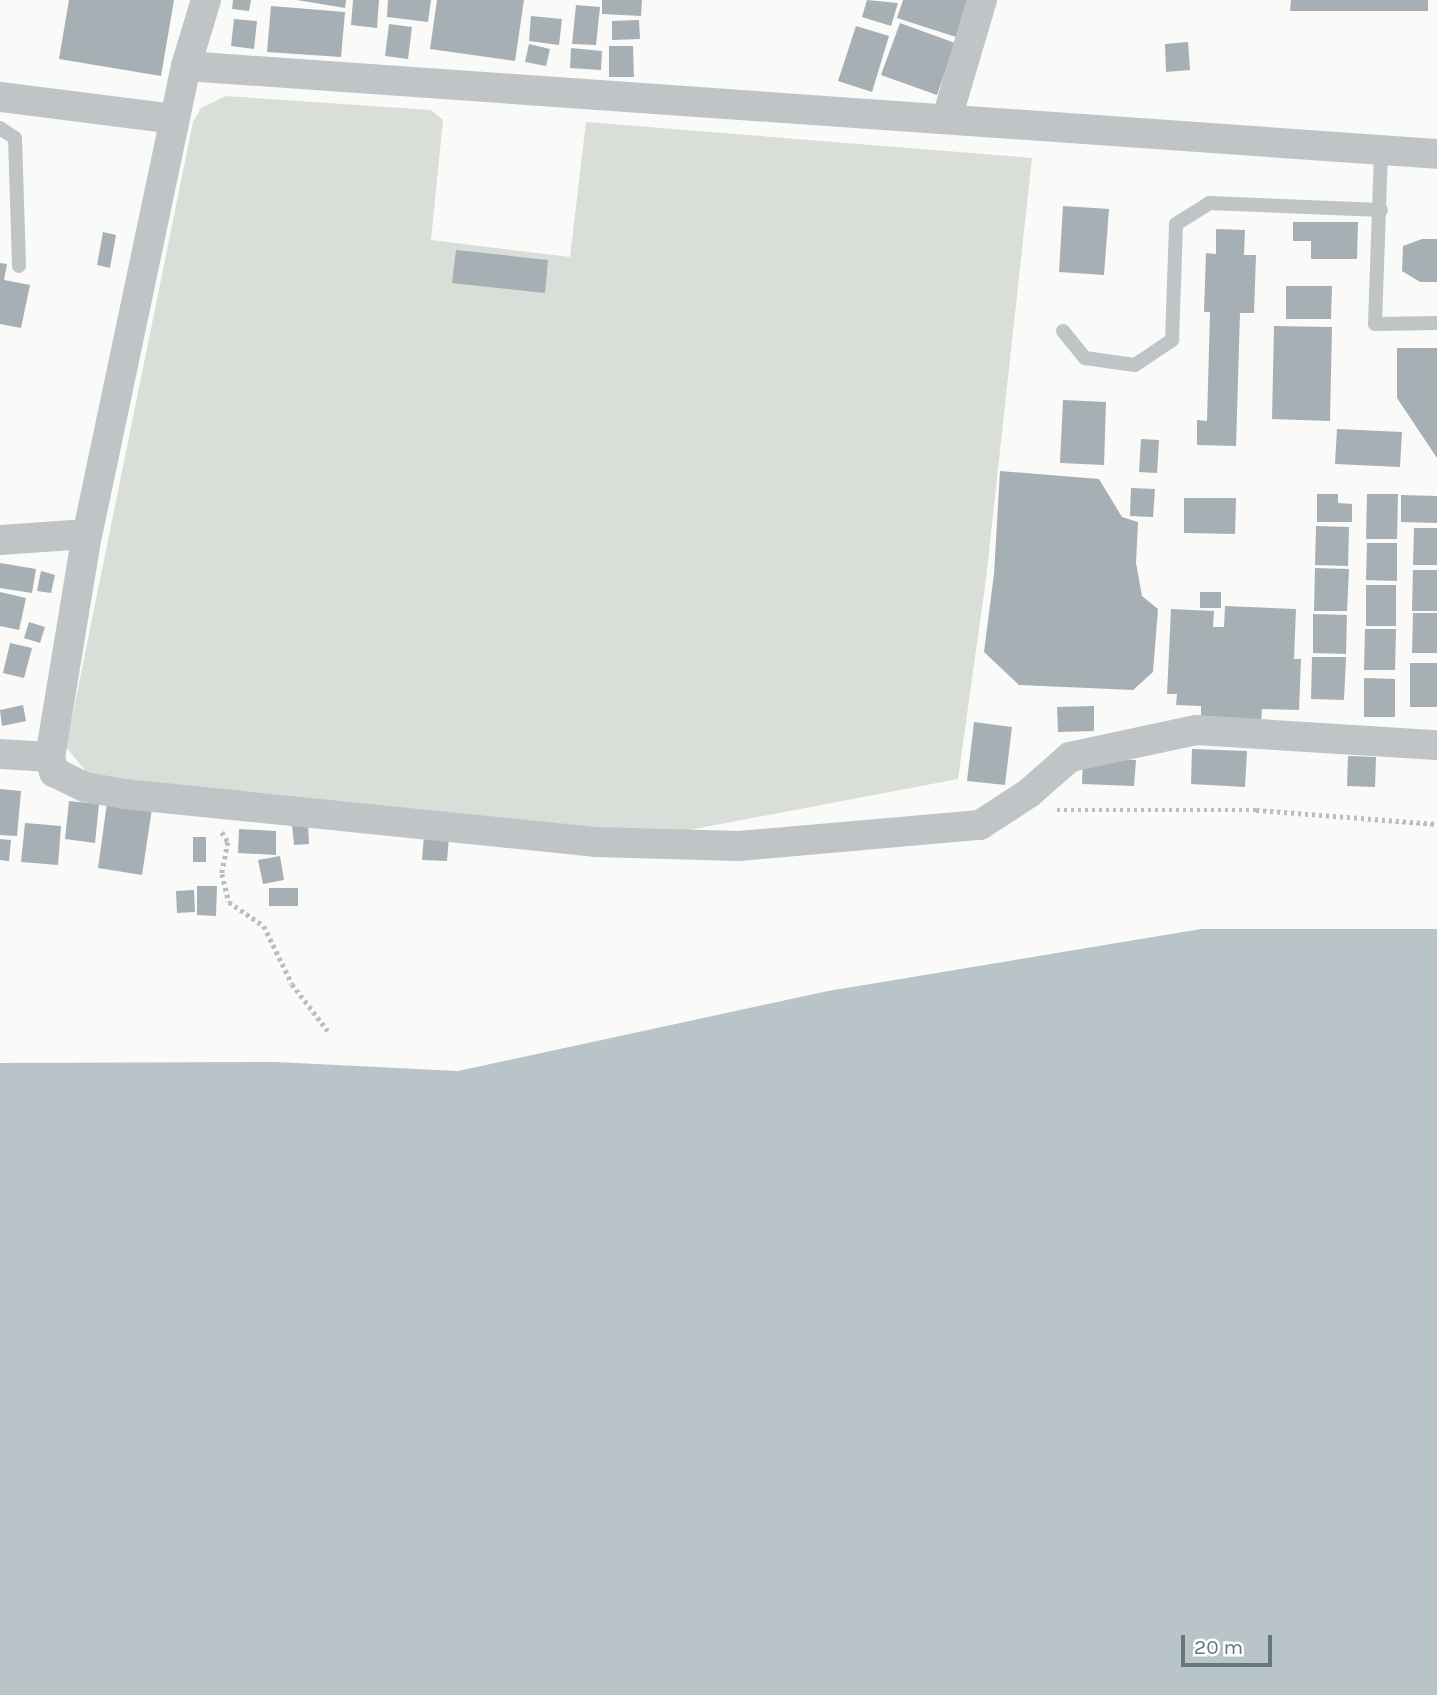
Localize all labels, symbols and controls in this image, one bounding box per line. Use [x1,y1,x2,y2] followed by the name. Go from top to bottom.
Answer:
[1185,1622,1276,1666] scale bar
[1194,1635,1243,1659] text: 20 m

